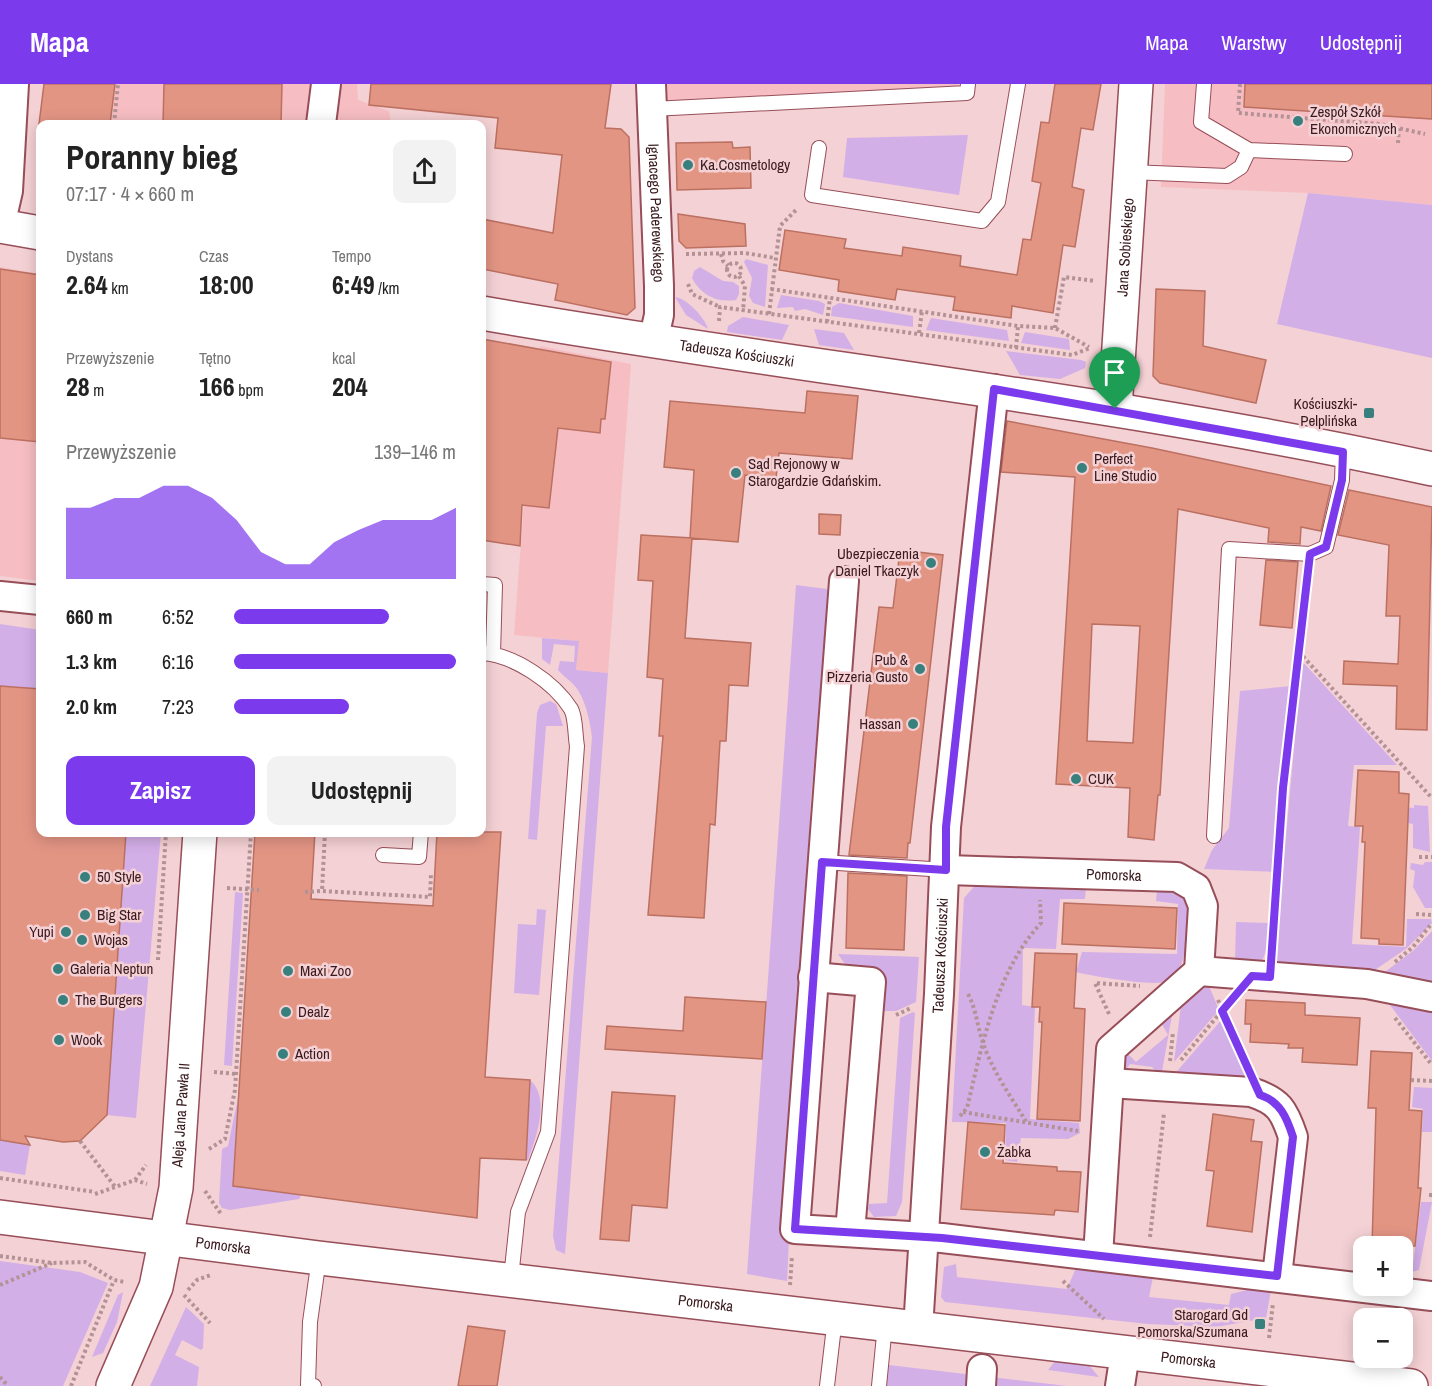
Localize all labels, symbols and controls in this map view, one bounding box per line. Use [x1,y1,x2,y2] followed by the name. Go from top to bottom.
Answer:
[30,23,89,61] text: Mapa
[1145,28,1188,57] text: Mapa
[1221,28,1287,57] text: Warstwy
[1320,28,1402,57] text: Udostępnij
[1310,101,1397,139] place label: Zespół Szkół Ekonomicznych
[1291,114,1305,128] marker: Zespół Szkół Ekonomicznych
[66,135,237,179] text: Poranny bieg
[393,140,456,203] button: share
[643,143,670,283] street label: Ignacego Paderewskiego
[700,154,791,175] place label: Ka.Cosmetology
[681,158,695,172] marker: Ka.Cosmetology
[66,180,194,207] text: 07:17 · 4 × 660 m
[1111,197,1139,297] street label: Jana Sobieskiego
[66,245,113,267] text: Dystans
[199,245,229,267] text: Czas
[332,245,371,267] text: Tempo
[66,267,108,302] text: 2.64
[199,267,254,302] text: 18:00
[332,267,375,302] text: 6:49
[108,277,129,299] text: km
[375,277,399,299] text: /km
[678,334,796,372] street label: Tadeusza Kościuszki
[66,347,154,369] text: Przewyższenie
[199,347,231,369] text: Tętno
[332,347,355,369] text: kcal
[1089,347,1140,409] pin
[1098,356,1131,389] icon: arrive
[66,369,90,404] text: 28
[199,369,235,404] text: 166
[332,369,368,404] text: 204
[90,379,104,401] text: m
[235,379,264,401] text: bpm
[1293,393,1357,431] place label: Kościuszki- Pelplińska
[1362,406,1376,420] marker: Kościuszki- Pelplińska
[66,438,176,465] text: Przewyższenie
[374,438,456,465] text: 139–146 m
[1094,448,1157,486] place label: Perfect Line Studio
[748,453,881,491] place label: Sąd Rejonowy w Starogardzie Gdańskim.
[1075,461,1089,475] marker: Perfect Line Studio
[729,466,743,480] marker: Sąd Rejonowy w Starogardzie Gdańskim.
[835,543,920,581] place label: Ubezpieczenia Daniel Tkaczyk
[924,556,938,570] marker: Ubezpieczenia Daniel Tkaczyk
[66,603,113,630] text: 660 m
[162,603,194,630] text: 6:52
[66,648,117,675] text: 1.3 km
[162,648,194,675] text: 6:16
[827,649,909,687] place label: Pub & Pizzeria Gusto
[913,662,927,676] marker: Pub & Pizzeria Gusto
[66,693,117,720] text: 2.0 km
[162,693,194,720] text: 7:23
[859,713,901,734] place label: Hassan
[906,717,920,731] marker: Hassan
[66,756,255,825] button: Zapisz
[267,756,456,825] button: Udostępnij
[1088,768,1115,789] place label: CUK
[1069,772,1083,786] marker: CUK
[1086,863,1142,886] street label: Pomorska
[97,866,142,887] place label: 50 Style
[78,870,92,884] marker: 50 Style
[927,897,953,1014] street label: Tadeusza Kościuszki
[97,904,141,925] place label: Big Star
[78,908,92,922] marker: Big Star
[29,921,54,942] place label: Yupi
[59,925,73,939] marker: Yupi
[94,929,128,950] place label: Wojas
[75,933,89,947] marker: Wojas
[70,958,153,979] place label: Galeria Neptun
[300,960,351,981] place label: Maxi Zoo
[51,962,65,976] marker: Galeria Neptun
[281,964,295,978] marker: Maxi Zoo
[75,989,143,1010] place label: The Burgers
[56,993,70,1007] marker: The Burgers
[298,1001,329,1022] place label: Dealz
[279,1005,293,1019] marker: Dealz
[71,1029,103,1050] place label: Wook
[52,1033,66,1047] marker: Wook
[294,1043,330,1064] place label: Action
[276,1047,290,1061] marker: Action
[166,1062,194,1169] street label: Aleja Jana Pawła II
[997,1141,1031,1162] place label: Żabka
[978,1145,992,1159] marker: Żabka
[194,1231,252,1259] street label: Pomorska
[1353,1236,1413,1368] map controls
[1353,1236,1413,1296] button: +
[677,1289,735,1317] street label: Pomorska
[1137,1304,1248,1342] place label: Starogard Gd Pomorska/Szumana
[1353,1308,1413,1368] button: −
[1253,1317,1267,1331] marker: Starogard Gd Pomorska/Szumana
[1160,1346,1217,1373] street label: Pomorska

